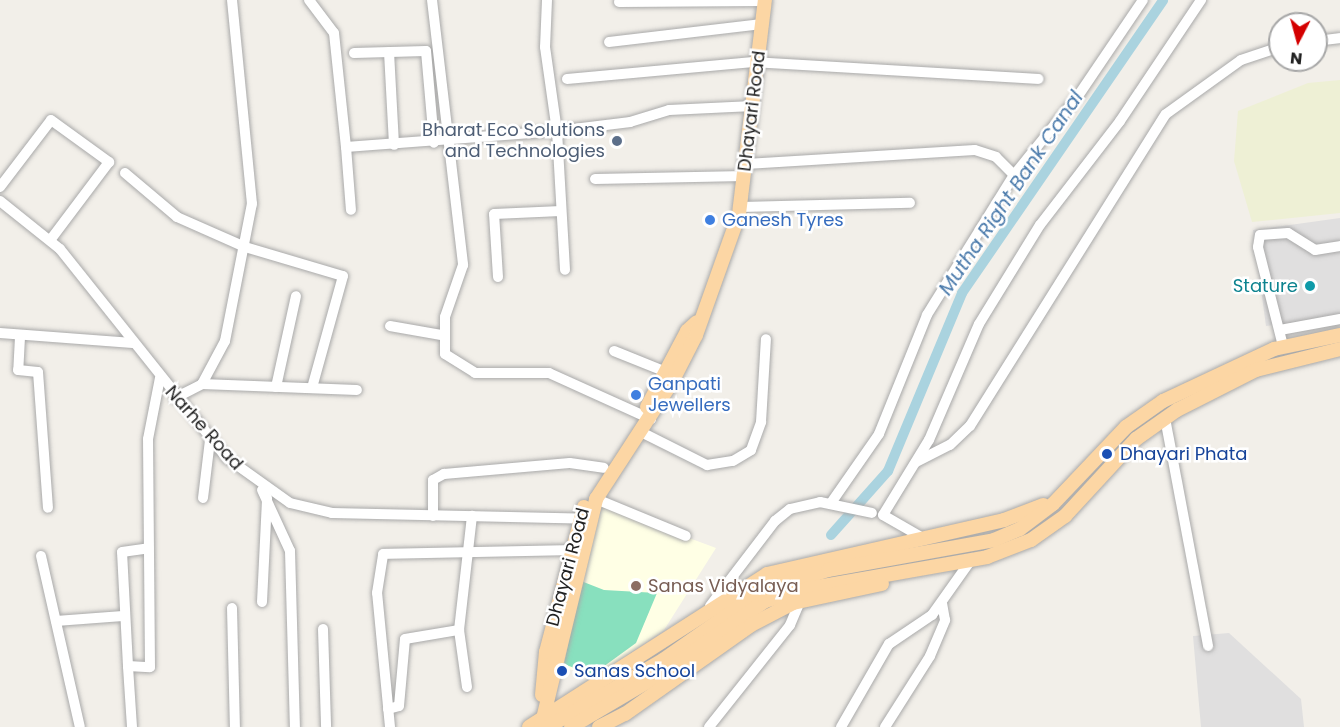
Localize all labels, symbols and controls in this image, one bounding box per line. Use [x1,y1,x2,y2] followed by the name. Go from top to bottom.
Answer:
[1268,12,1328,72] north arrow
[1289,46,1303,70] text: N
[734,49,770,173] street label: Dhayari Road
[934,86,1088,300] water label: Mutha Right Bank Canal
[422,120,605,162] place label: Bharat Eco Solutions and Technologies
[610,134,624,148] marker: Bharat Eco Solutions and Technologies
[722,209,844,231] place label: Ganesh Tyres
[703,213,717,227] marker: Ganesh Tyres
[1233,275,1298,297] place label: Stature
[1303,279,1317,293] marker: Stature
[648,374,731,416] place label: Ganpati Jewellers
[161,381,247,475] street label: Narhe Road
[629,388,643,402] marker: Ganpati Jewellers
[1120,443,1247,465] place label: Dhayari Phata
[1098,445,1116,463] marker: Dhayari Phata
[542,506,594,628] street label: Dhayari Road
[648,575,799,597] place label: Sanas Vidyalaya
[629,579,643,593] marker: Sanas Vidyalaya
[574,660,695,682] place label: Sanas School
[555,664,569,678] marker: Sanas School

